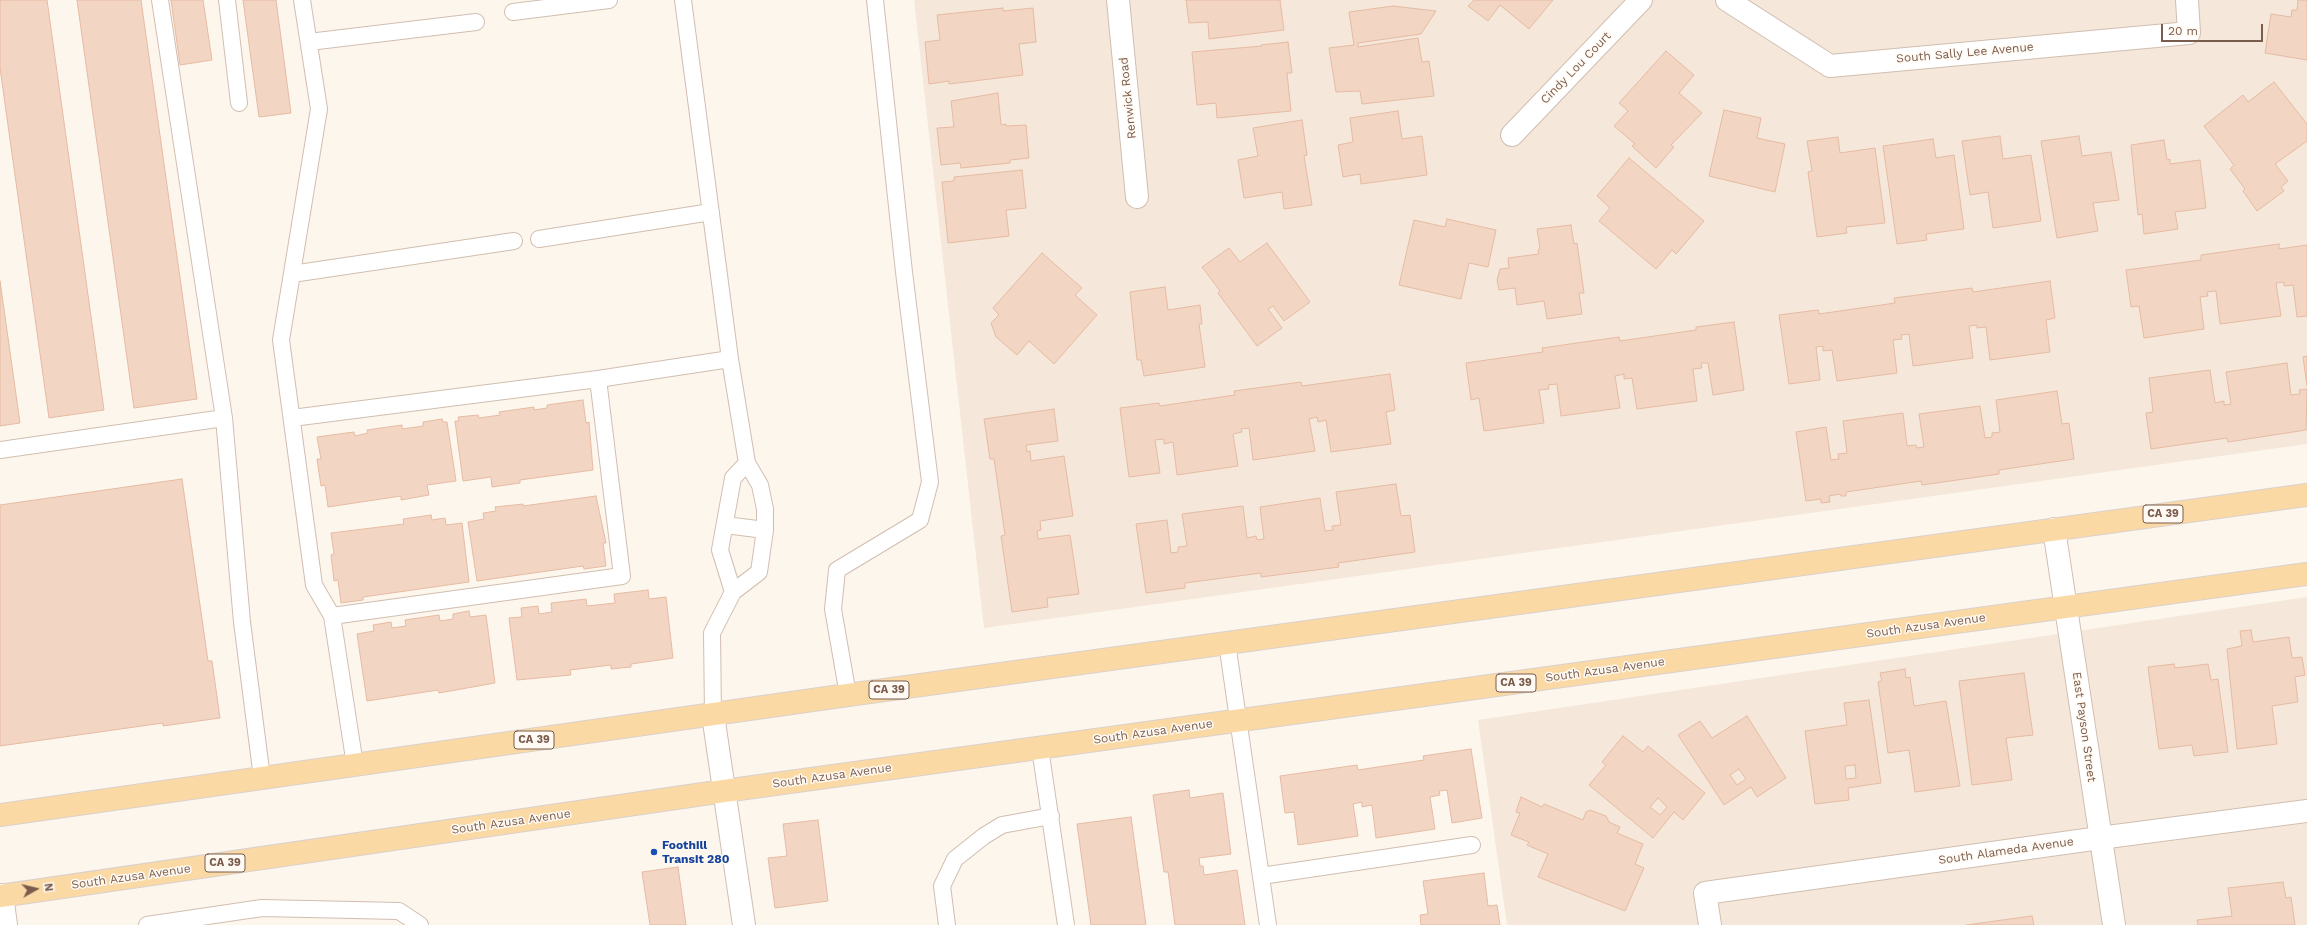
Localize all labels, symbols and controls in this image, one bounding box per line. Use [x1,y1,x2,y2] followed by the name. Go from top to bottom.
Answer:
[2163,16,2265,42] scale bar
[2168,24,2198,38] text: 20 m
[1538,29,1614,107] street label: Cindy Lou Court
[1896,40,2034,66] street label: South Sally Lee Avenue
[1117,56,1139,140] street label: Renwick Road
[2143,505,2183,523] road number: CA 39
[1865,611,1987,641] street label: South Azusa Avenue
[1544,655,1666,685] street label: South Azusa Avenue
[2069,671,2099,783] street label: East Payson Street
[1496,674,1536,692] road number: CA 39
[869,681,909,699] road number: CA 39
[1092,717,1214,747] street label: South Azusa Avenue
[514,731,554,749] road number: CA 39
[771,761,893,791] street label: South Azusa Avenue
[450,807,572,837] street label: South Azusa Avenue
[1937,834,2075,868] street label: South Alameda Avenue
[662,838,730,866] place label: Foothill Transit 280
[649,847,659,857] marker: Foothill Transit 280
[205,854,245,872] road number: CA 39
[70,862,192,892] street label: South Azusa Avenue
[16,869,56,909] north arrow
[41,882,55,892] text: N

